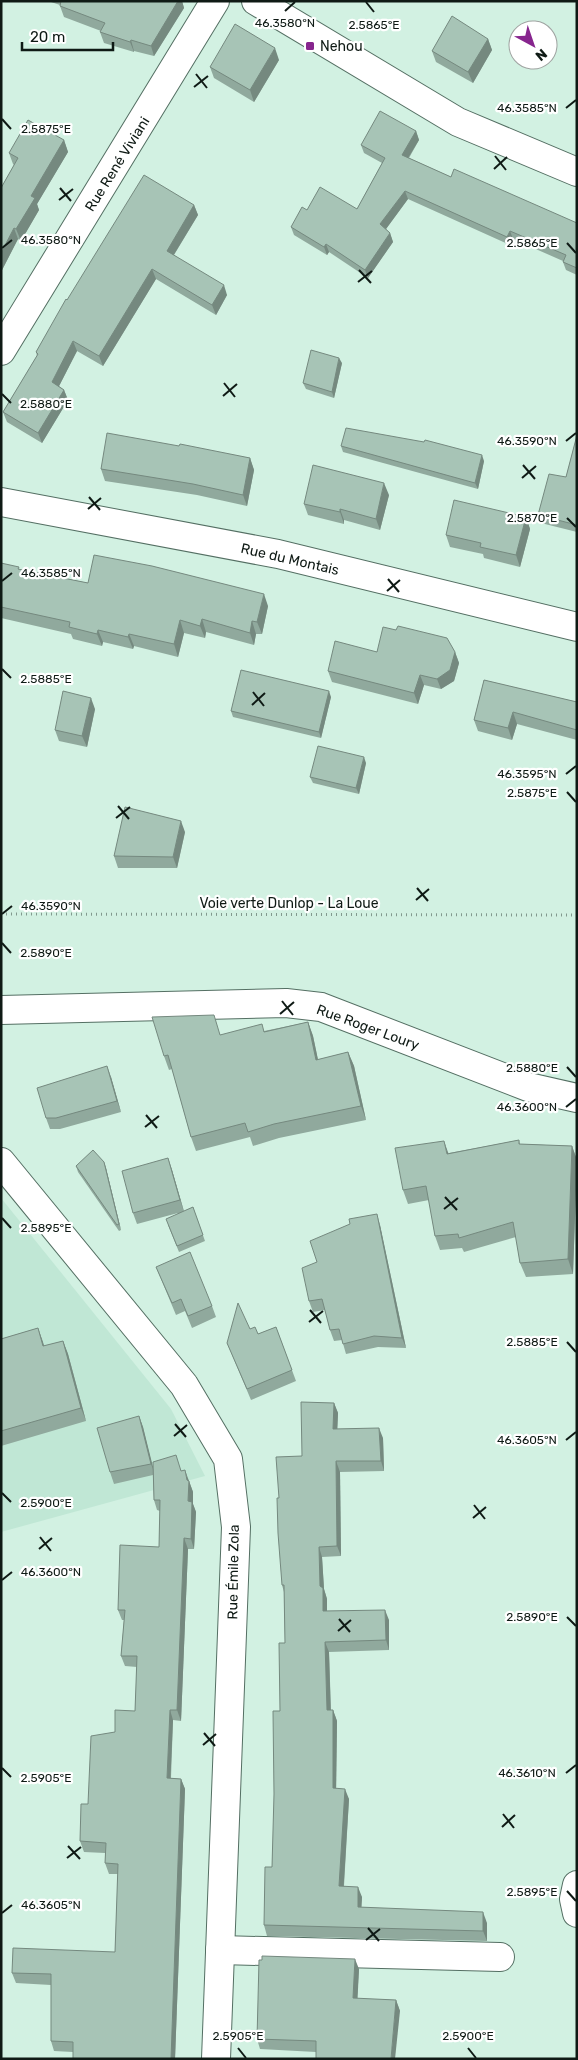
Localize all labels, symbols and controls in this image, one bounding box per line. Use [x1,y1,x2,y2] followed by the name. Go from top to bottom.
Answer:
[255,16,315,30] text: 46.3580°N
[348,18,400,32] text: 2.5865°E
[22,20,114,52] scale bar
[508,20,558,70] north arrow
[30,28,65,46] text: 20 m
[320,38,363,55] place label: Nehou
[304,40,316,52] marker: Nehou
[532,45,550,64] text: N
[497,101,557,115] text: 46.3585°N
[81,114,153,215] street label: Rue René Viviani
[21,122,71,136] text: 2.5875°E
[21,233,81,247] text: 46.3580°N
[506,236,558,250] text: 2.5865°E
[20,397,72,411] text: 2.5880°E
[497,434,557,448] text: 46.3590°N
[507,511,557,525] text: 2.5870°E
[239,540,341,579] street label: Rue du Montais
[21,566,81,580] text: 46.3585°N
[20,672,72,686] text: 2.5885°E
[497,767,557,781] text: 46.3595°N
[507,786,557,800] text: 2.5875°E
[199,895,379,912] street label: Voie verte Dunlop - La Loue
[21,899,81,913] text: 46.3590°N
[20,946,72,960] text: 2.5890°E
[314,1001,422,1054] street label: Rue Roger Loury
[506,1061,558,1075] text: 2.5880°E
[497,1100,557,1114] text: 46.3600°N
[20,1221,72,1235] text: 2.5895°E
[506,1335,558,1349] text: 2.5885°E
[497,1433,557,1447] text: 46.3605°N
[20,1496,72,1510] text: 2.5900°E
[223,1524,243,1620] street label: Rue Émile Zola
[21,1565,81,1579] text: 46.3600°N
[506,1610,558,1624] text: 2.5890°E
[498,1766,556,1780] text: 46.3610°N
[21,1771,72,1785] text: 2.5905°E
[506,1885,558,1899] text: 2.5895°E
[21,1898,81,1912] text: 46.3605°N
[213,2029,264,2043] text: 2.5905°E
[442,2029,494,2043] text: 2.5900°E

